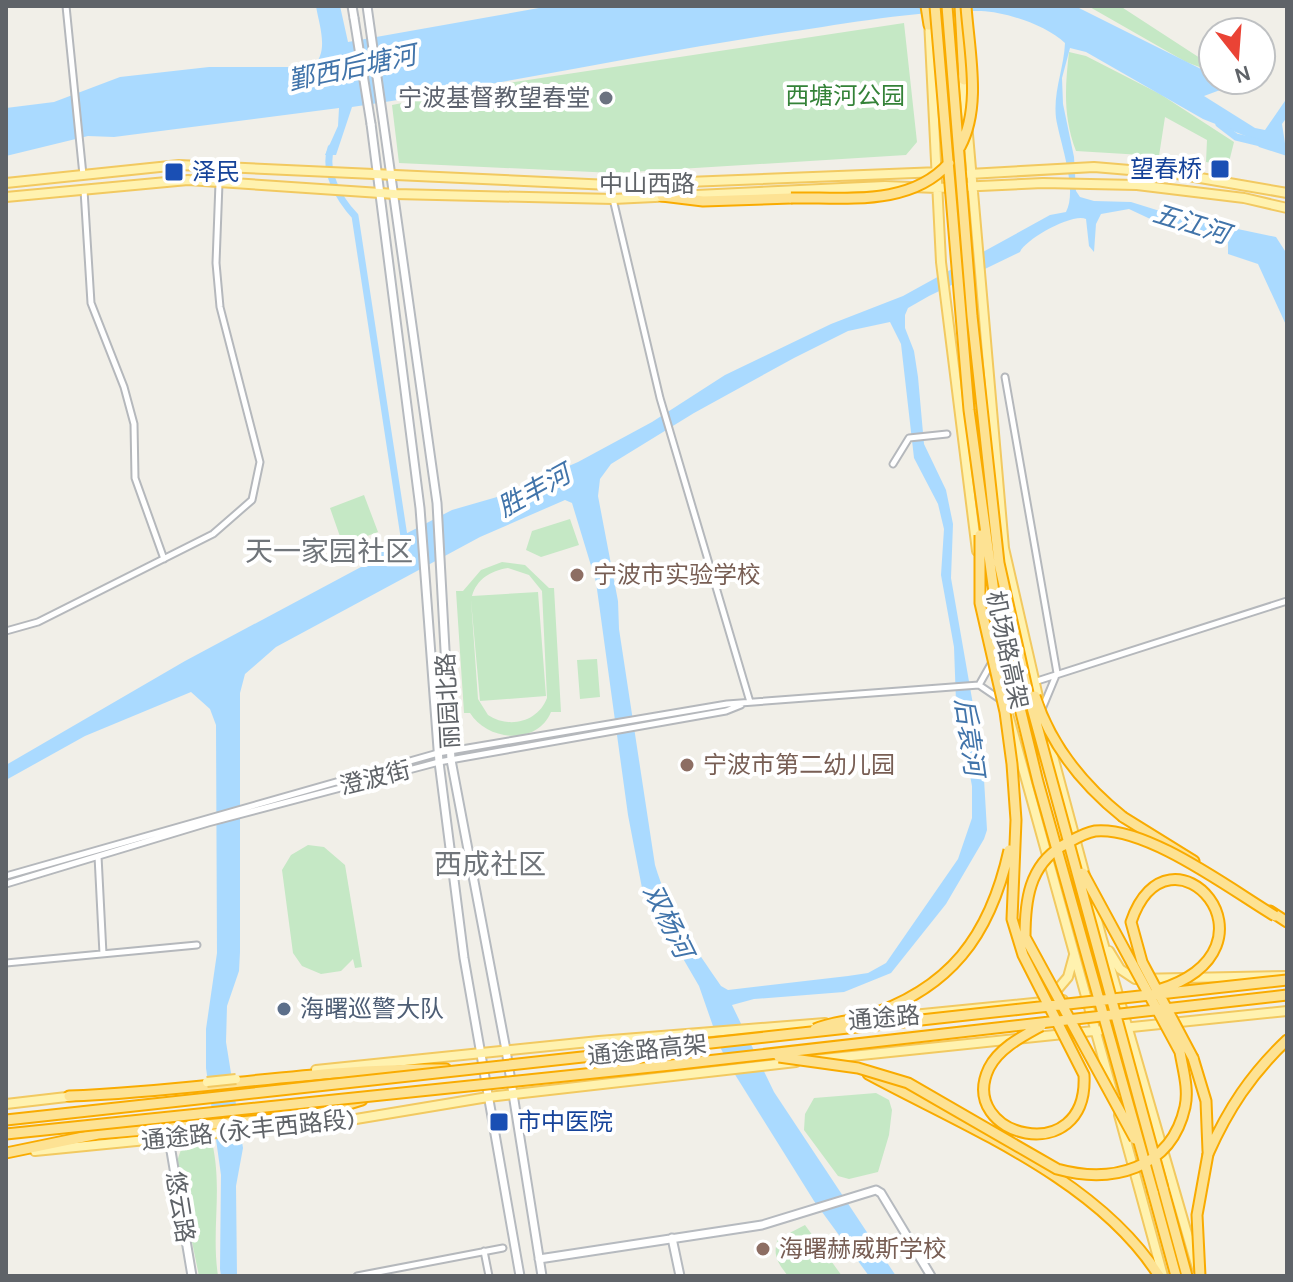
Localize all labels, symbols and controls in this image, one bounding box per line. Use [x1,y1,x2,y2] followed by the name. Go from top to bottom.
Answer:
[1197,16,1277,96] north arrow
[285,38,424,97] water label: 鄞西后塘河
[1231,59,1254,89] text: N
[785,82,905,110] park label: 西塘河公园
[398,84,590,112] place label: 宁波基督教望春堂
[597,89,615,107] marker: 宁波基督教望春堂
[1130,155,1202,183] place label: 望春桥
[192,158,240,186] place label: 泽民
[1209,158,1231,180] marker: 望春桥
[163,161,185,183] marker: 泽民
[599,170,695,198] street label: 中山西路
[1149,198,1238,252] water label: 五江河
[492,456,580,523] water label: 胜丰河
[245,535,413,568] district label: 天一家园社区
[593,561,761,589] place label: 宁波市实验学校
[568,566,586,584] marker: 宁波市实验学校
[981,588,1033,712] street label: 机场路高架
[432,652,464,750] street label: 丽园北路
[948,696,990,783] water label: 后袁河
[703,751,895,779] place label: 宁波市第二幼儿园
[337,756,413,800] street label: 澄波街
[678,756,696,774] marker: 宁波市第二幼儿园
[434,848,546,881] district label: 西成社区
[637,879,701,967] water label: 双杨河
[300,995,444,1023] place label: 海曙巡警大队
[275,1000,293,1018] marker: 海曙巡警大队
[847,1001,921,1035] street label: 通途路
[586,1030,708,1070] street label: 通途路高架
[140,1105,356,1155] street label: 通途路 (永丰西路段)
[517,1108,613,1136] place label: 市中医院
[488,1111,510,1133] marker: 市中医院
[161,1169,199,1245] street label: 悠云路
[779,1235,947,1263] place label: 海曙赫威斯学校
[754,1240,772,1258] marker: 海曙赫威斯学校

